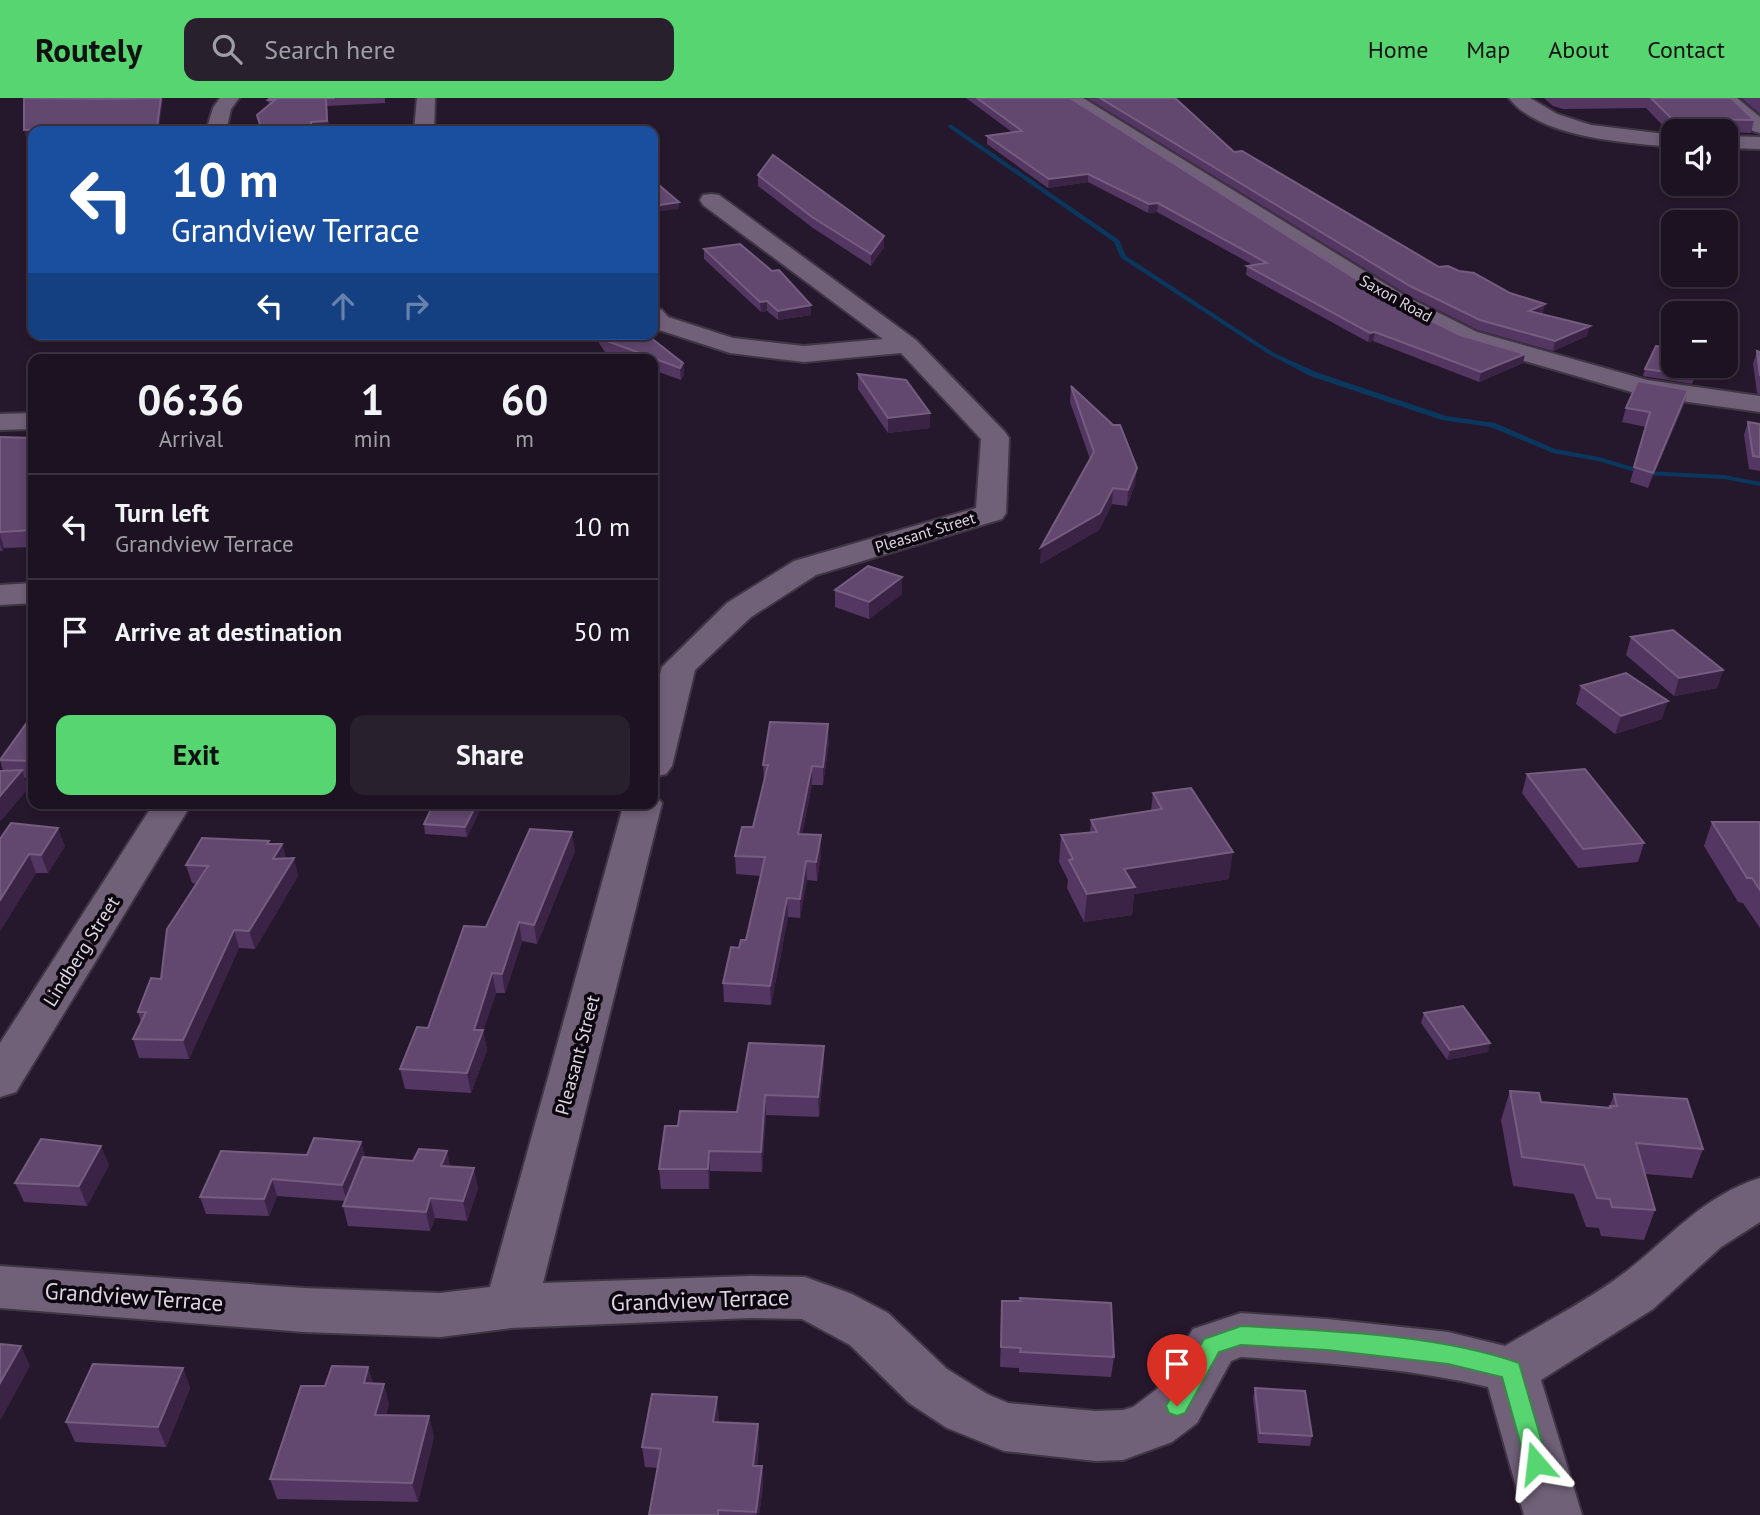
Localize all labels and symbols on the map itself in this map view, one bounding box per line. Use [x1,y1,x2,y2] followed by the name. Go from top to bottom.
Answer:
[1356,270,1436,326] street label: Saxon Road
[873,507,978,557] street label: Pleasant Street
[38,891,125,1011] street label: Lindberg Street
[549,992,605,1118] street label: Pleasant Street
[44,1276,224,1317] street label: Grandview Terrace
[610,1282,790,1317] street label: Grandview Terrace
[1147,1334,1207,1406] pin
[1499,1426,1573,1500] position arrow

